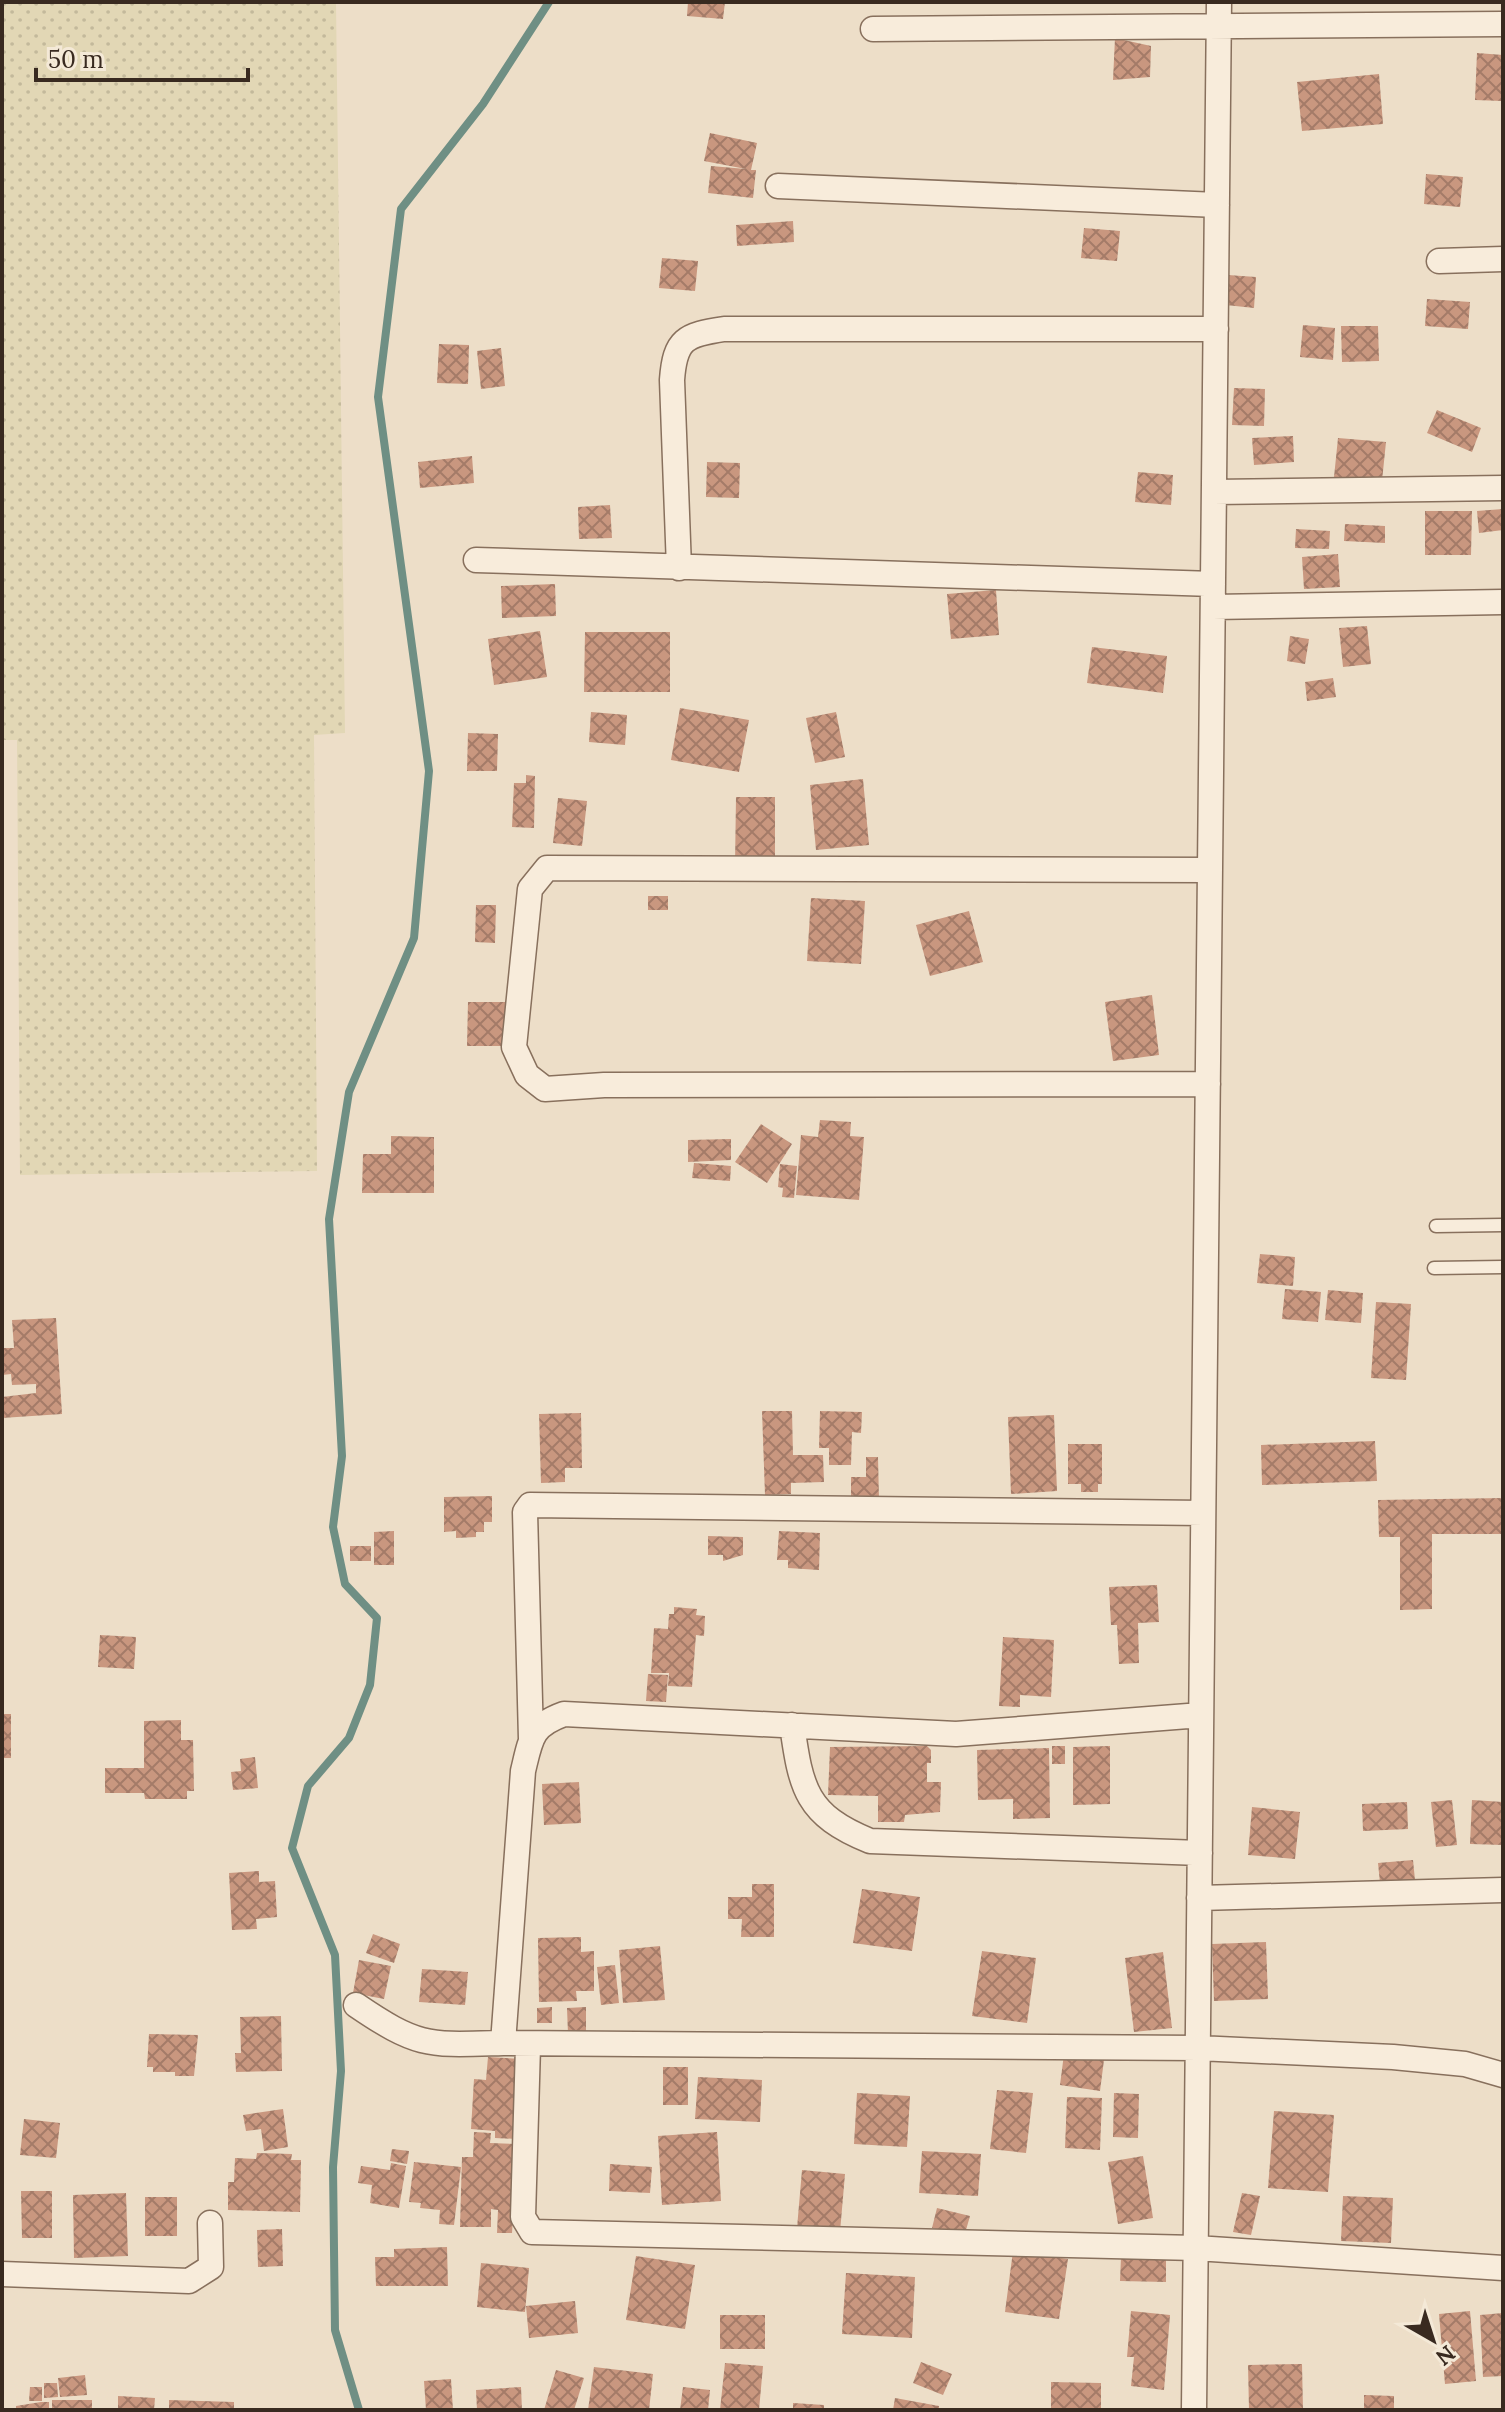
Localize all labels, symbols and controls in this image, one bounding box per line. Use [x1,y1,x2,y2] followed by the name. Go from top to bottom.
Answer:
[36,32,248,82] scale bar
[48,44,104,75] text: 50 m
[1393,2300,1473,2380] north arrow
[1430,2339,1461,2372] text: N

